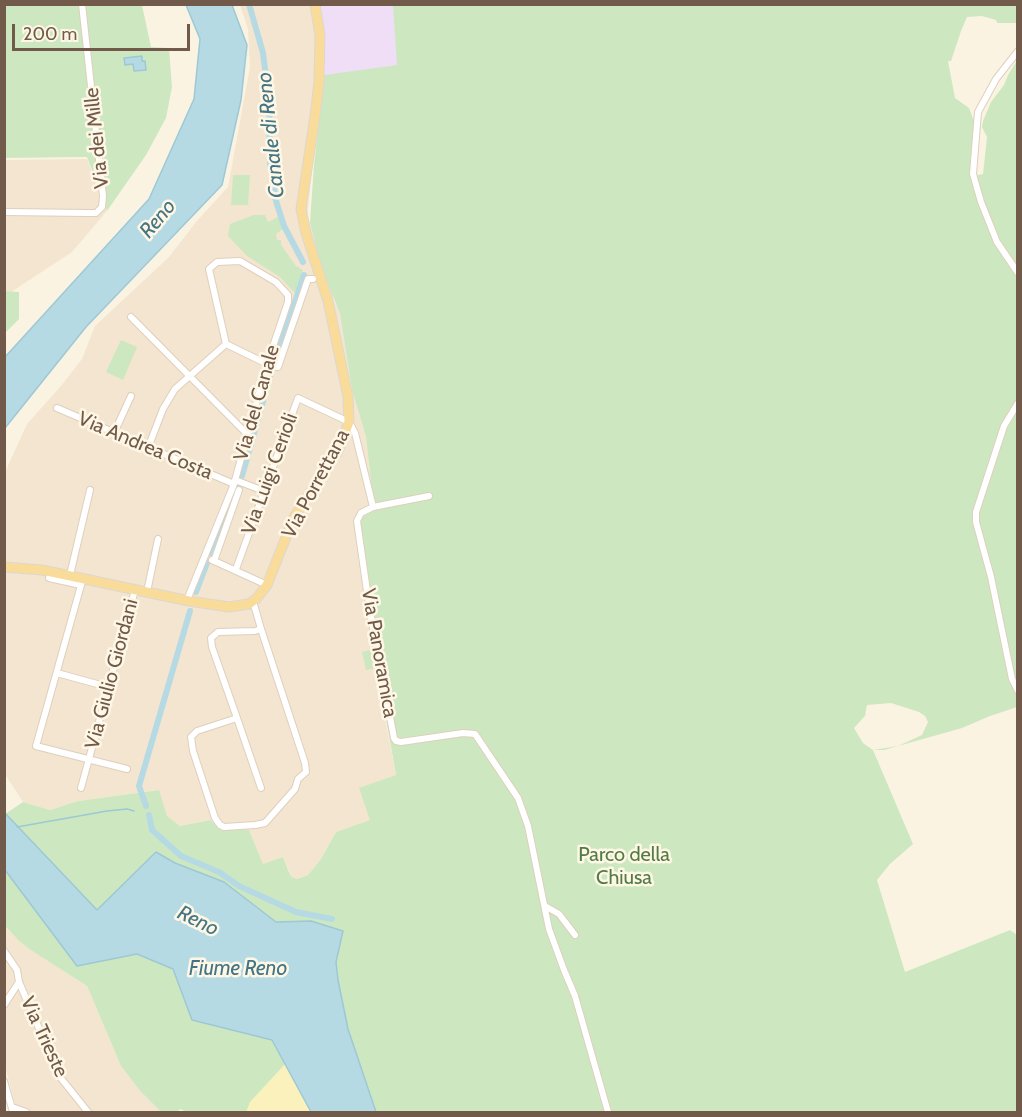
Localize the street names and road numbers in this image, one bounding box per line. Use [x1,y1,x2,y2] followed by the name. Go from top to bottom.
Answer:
[80,86,114,190] street label: Via dei Mille
[229,342,285,464] street label: Via del Canale
[74,407,216,485] street label: Via Andrea Costa
[237,410,303,538] street label: Via Luigi Cerioli
[277,425,355,543] street label: Via Porrettana
[356,587,402,719] street label: Via Panoramica
[80,596,144,752] street label: Via Giulio Giordani
[15,993,73,1081] street label: Via Trieste

